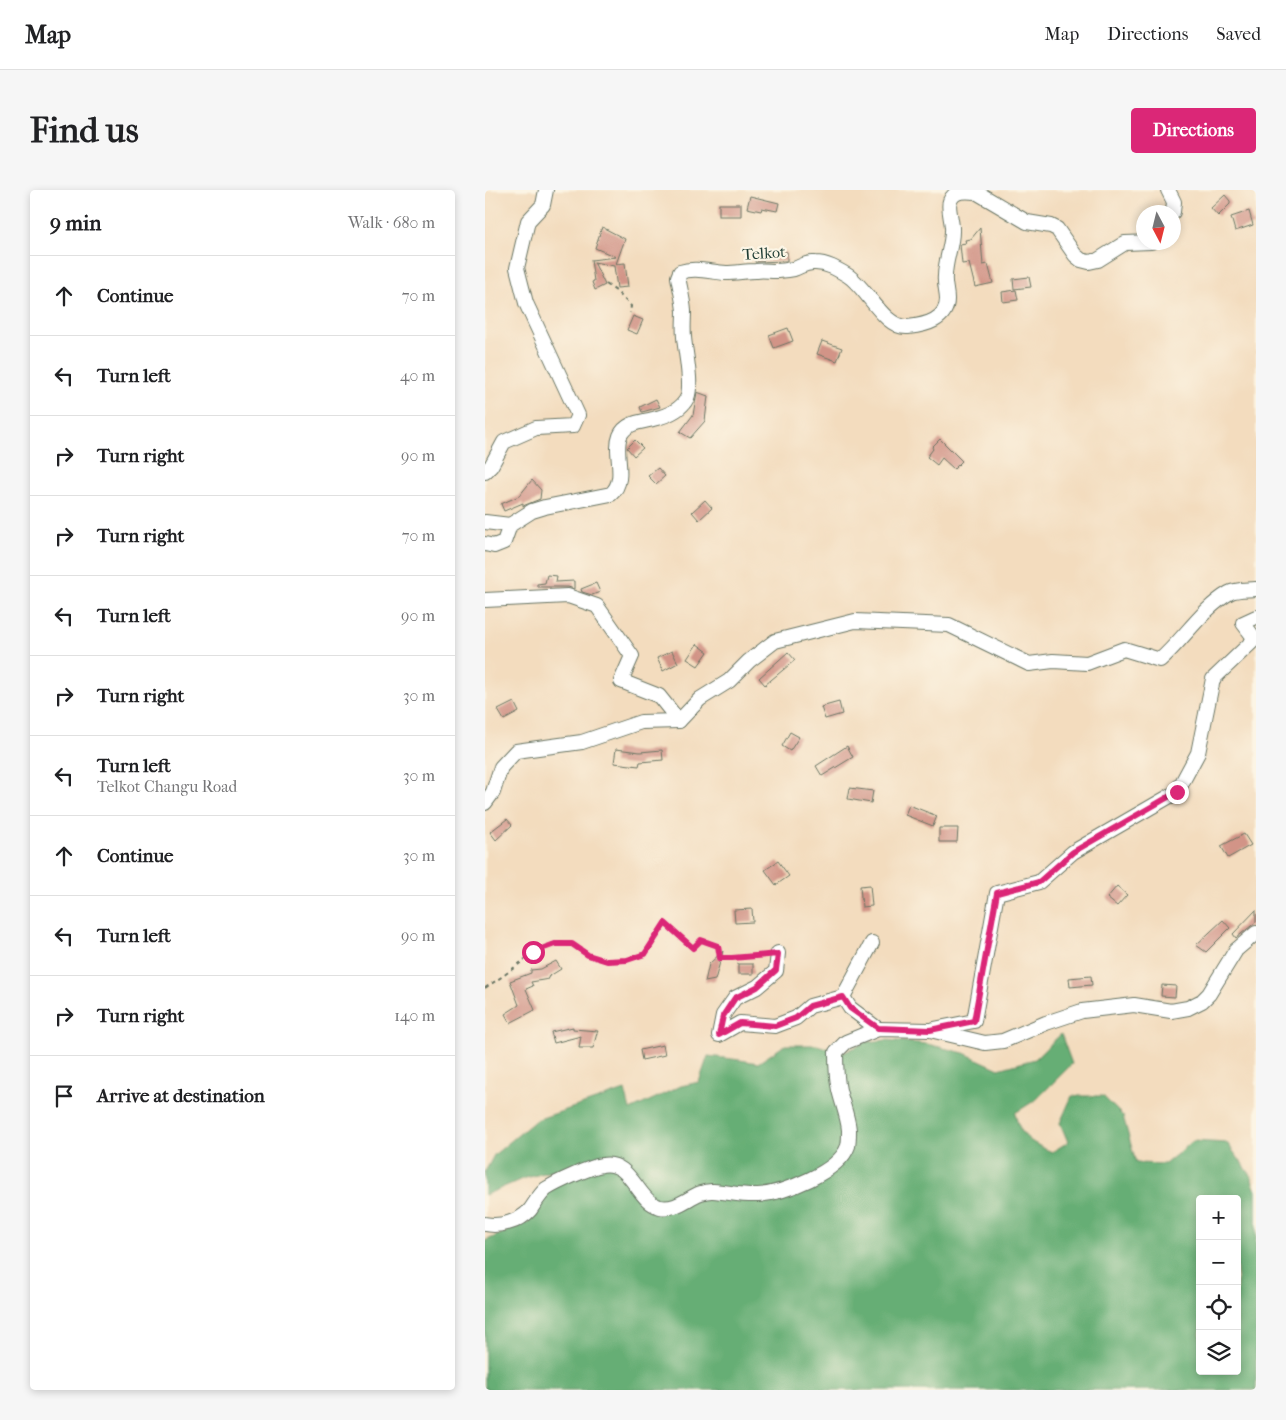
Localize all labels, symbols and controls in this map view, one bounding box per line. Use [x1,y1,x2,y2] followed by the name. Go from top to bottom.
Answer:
[25,21,71,49] text: Map
[1045,24,1079,45] text: Map
[1107,24,1188,45] text: Directions
[1216,24,1261,45] text: Saved
[1131,108,1256,153] button: Directions
[30,110,139,151] text: Find us
[1136,205,1181,250] north arrow
[50,211,101,235] text: 9 min
[348,213,435,232] text: Walk · 680 m
[742,242,787,264] street label: Telkot
[50,282,78,310] icon: ahead
[97,285,173,307] text: Continue
[402,286,435,305] text: 70 m
[50,362,78,390] icon: left
[97,365,171,387] text: Turn left
[400,366,435,385] text: 40 m
[50,442,78,470] icon: right
[97,445,184,467] text: Turn right
[401,446,435,465] text: 90 m
[50,522,78,550] icon: right
[97,525,184,547] text: Turn right
[402,526,435,545] text: 70 m
[50,602,78,630] icon: left
[97,605,171,627] text: Turn left
[401,606,435,625] text: 90 m
[50,682,78,710] icon: right
[97,685,184,707] text: Turn right
[403,686,435,705] text: 30 m
[97,755,171,777] text: Turn left
[50,762,78,790] icon: left
[403,766,435,785] text: 30 m
[97,777,237,796] text: Telkot Changu Road
[1166,781,1189,804] route end
[50,842,78,870] icon: ahead
[97,845,173,867] text: Continue
[403,846,435,865] text: 30 m
[50,922,78,950] icon: left
[97,925,171,947] text: Turn left
[401,926,435,945] text: 90 m
[522,941,545,964] route start
[50,1002,78,1030] icon: right
[97,1005,184,1027] text: Turn right
[394,1006,435,1025] text: 140 m
[50,1082,78,1110] icon: arrive
[97,1085,265,1107] text: Arrive at destination
[1196,1195,1241,1375] map controls
[1196,1195,1241,1240] button: +
[1196,1240,1241,1285] button: −
[1196,1285,1241,1330] button: locate
[1196,1330,1241,1375] button: layers

